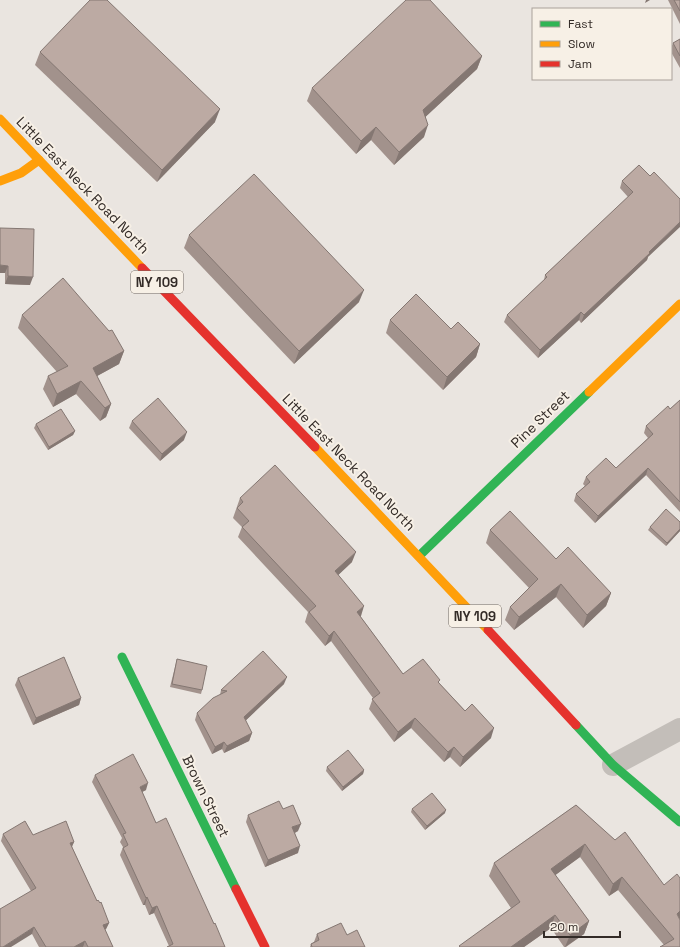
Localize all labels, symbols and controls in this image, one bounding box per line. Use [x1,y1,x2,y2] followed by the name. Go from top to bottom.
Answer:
[532,8,672,80] legend
[568,16,593,32] text: Fast
[568,36,595,52] text: Slow
[568,56,592,72] text: Jam
[13,113,153,257] street label: Little East Neck Road North
[131,271,183,293] road number: NY 109
[507,386,573,452] street label: Pine Street
[279,390,419,534] street label: Little East Neck Road North
[449,605,501,627] road number: NY 109
[178,752,234,840] street label: Brown Street
[544,913,620,939] scale bar
[550,919,578,935] text: 20 m

